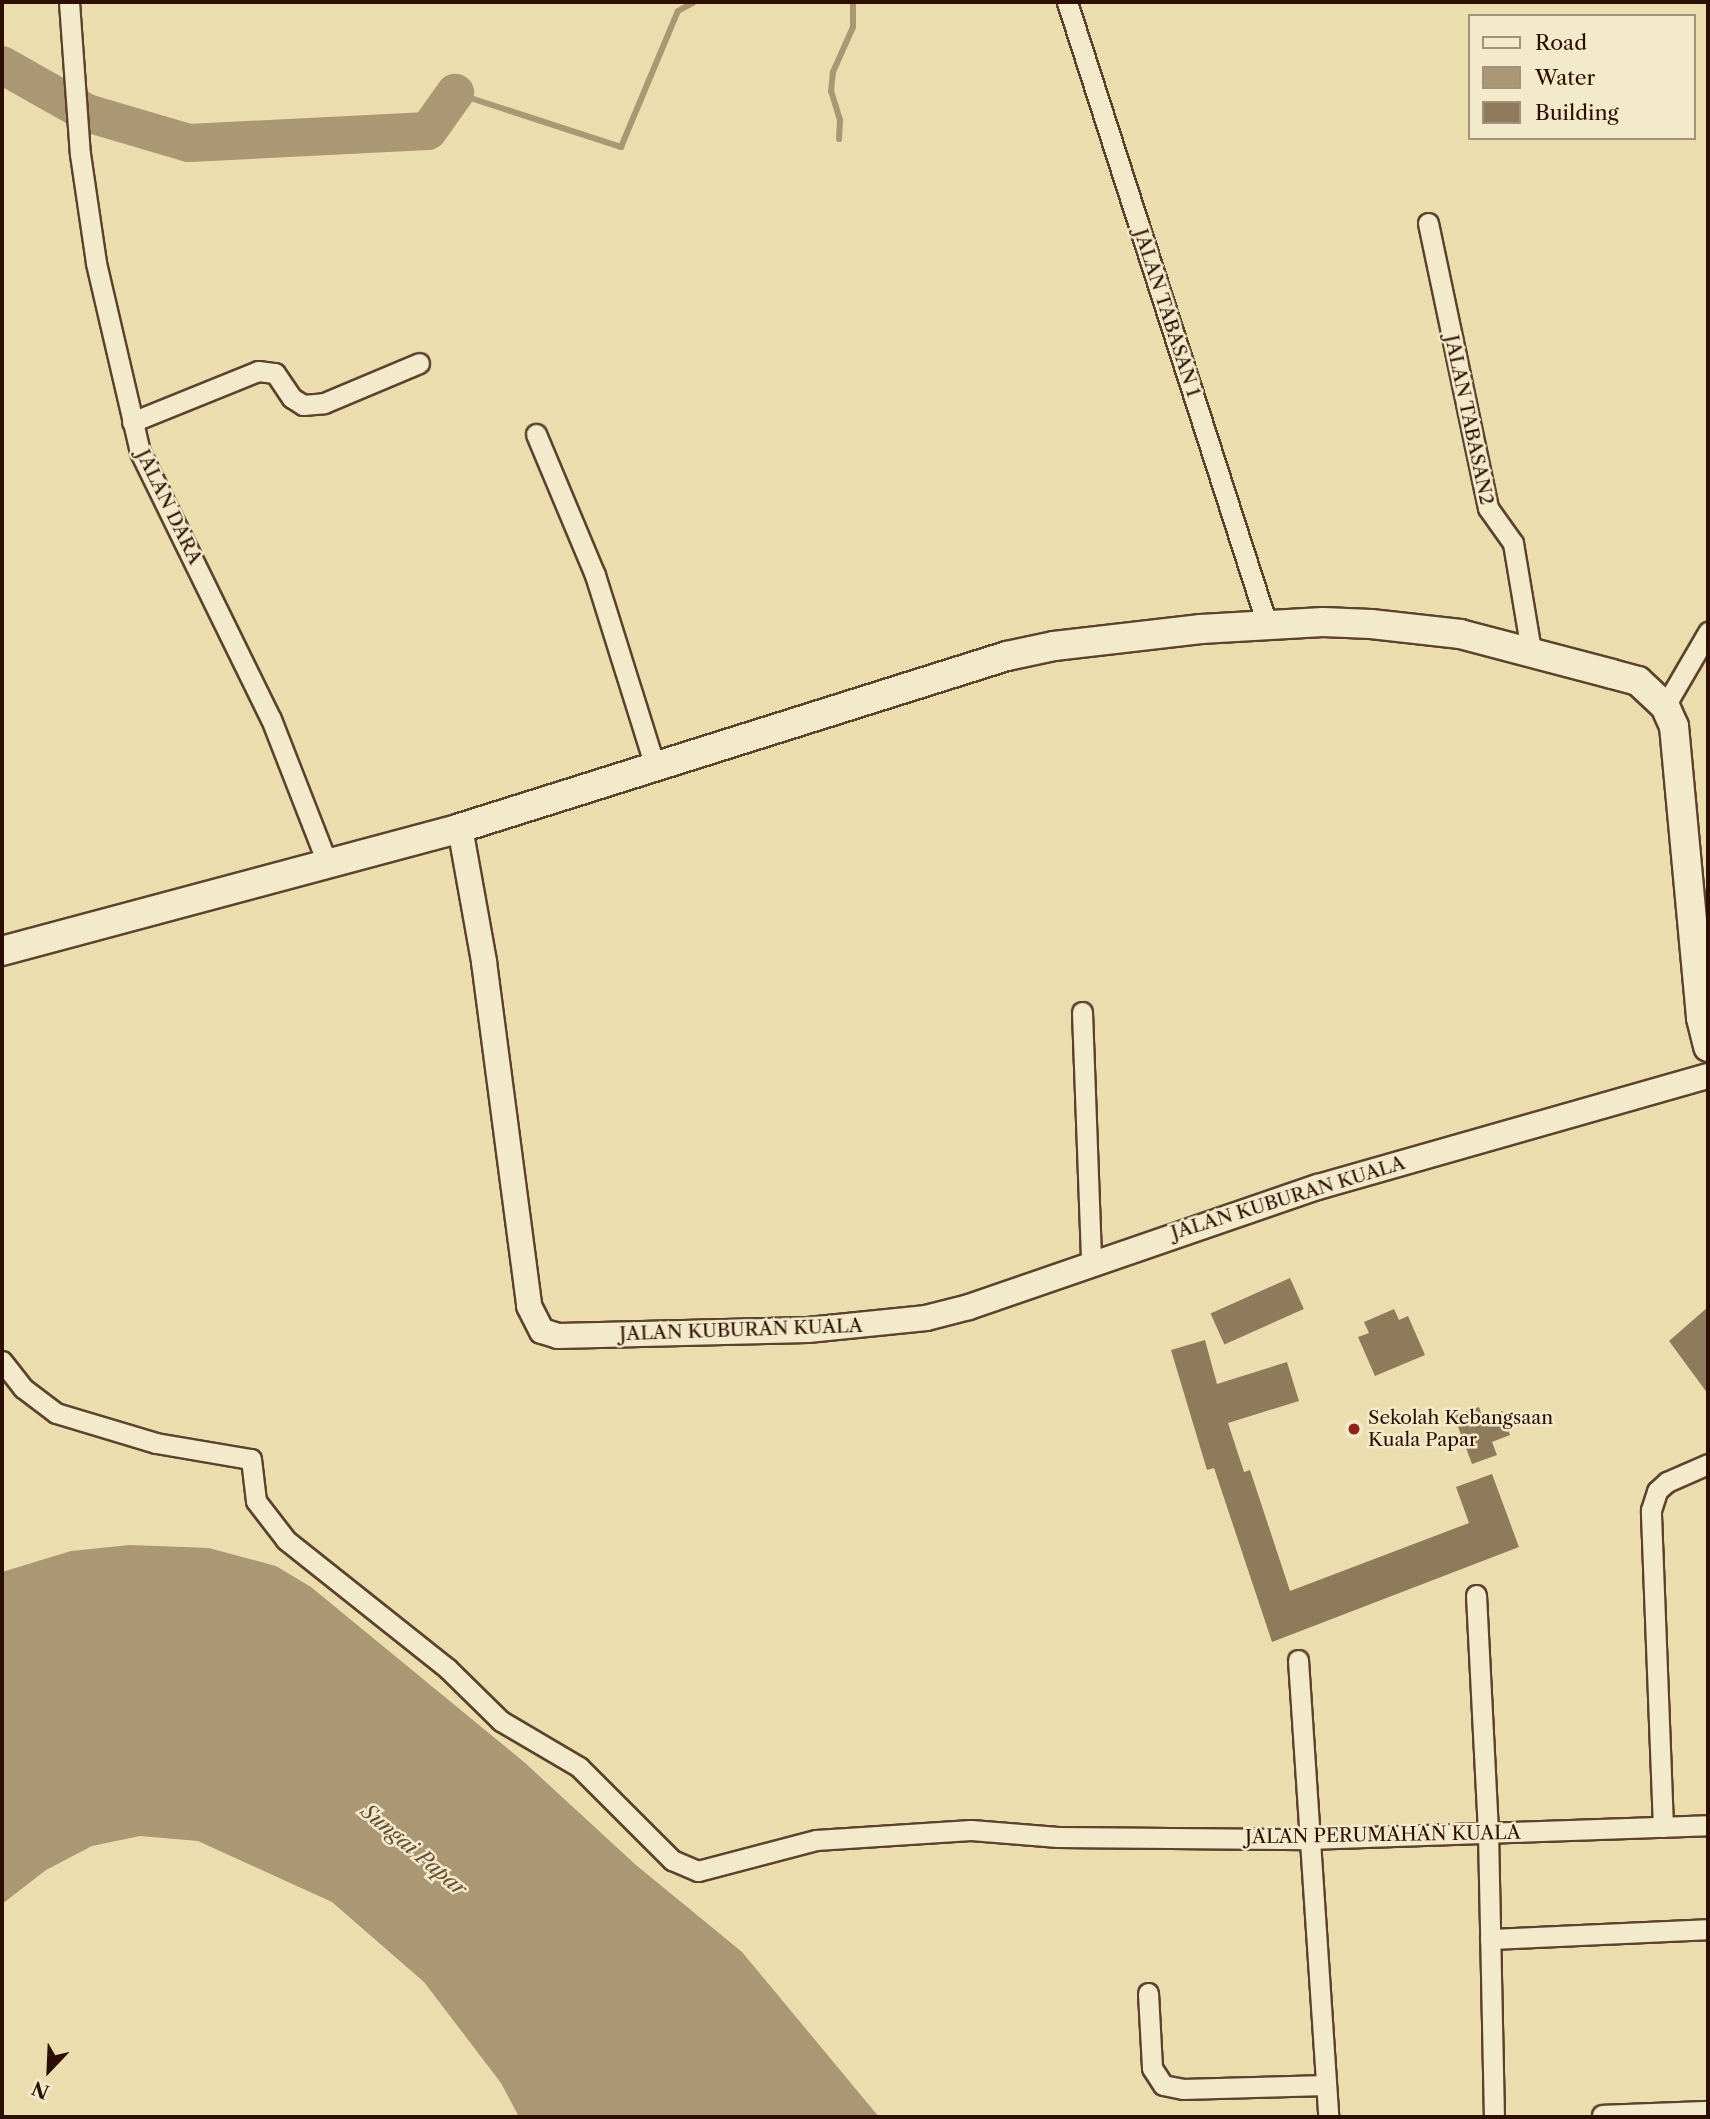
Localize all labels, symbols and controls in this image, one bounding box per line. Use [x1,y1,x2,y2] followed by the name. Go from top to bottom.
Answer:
[1468,14,1696,140] legend
[1535,30,1587,55] text: Road
[1535,65,1595,90] text: Water
[1535,100,1619,125] text: Building
[1129,226,1205,400] street label: JALAN TABASAN 1
[1440,333,1498,507] street label: JALAN TABASAN2
[131,446,207,568] street label: JALAN DARA
[1168,1152,1408,1244] street label: JALAN KUBURAN KUALA
[619,1314,863,1346] street label: JALAN KUBURAN KUALA
[1368,1407,1553,1451] place label: Sekolah Kebangsaan Kuala Papar
[1346,1421,1362,1437] marker: Sekolah Kebangsaan Kuala Papar
[356,1799,472,1901] water label: Sungai Papar
[1245,1821,1521,1849] street label: JALAN PERUMAHAN KUALA
[14,2035,84,2105] north arrow
[29,2076,53,2104] text: N

